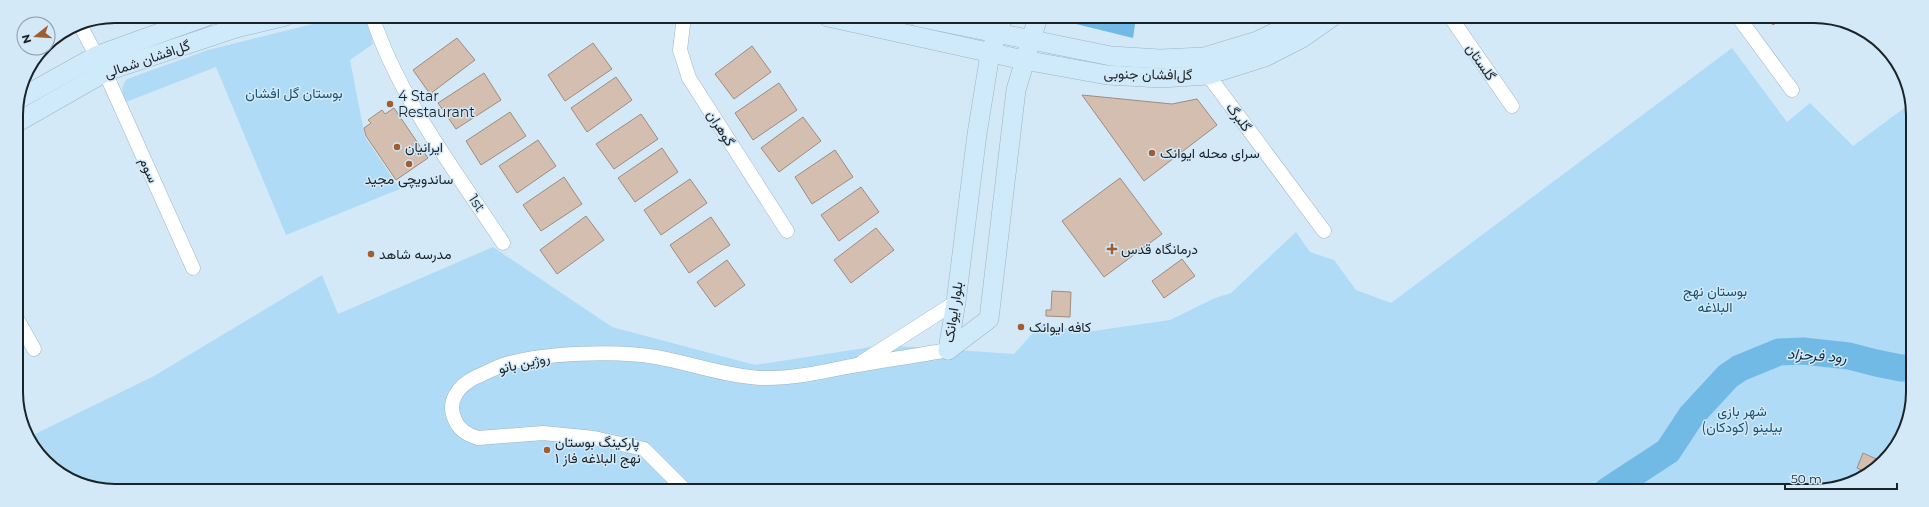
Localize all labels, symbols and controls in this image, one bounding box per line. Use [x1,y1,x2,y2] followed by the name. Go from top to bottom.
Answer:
[16,16,56,56] north arrow
[18,33,34,45] text: N
[102,36,192,82] street label: گل‌افشان شمالی
[1462,40,1500,84] street label: گلستان
[1103,64,1193,84] street label: گل‌افشان جنوبی
[245,84,343,102] park label: بوستان گل افشان
[398,87,475,121] place label: 4 Star Restaurant
[385,99,395,109] marker: 4 Star Restaurant
[1222,99,1256,135] street label: گلبرگ
[703,107,739,149] street label: گوهران
[405,138,443,156] place label: ایرانیان
[392,142,402,152] marker: ایرانیان
[1160,144,1260,162] place label: سرای محله ایوانک
[1147,148,1157,158] marker: سرای محله ایوانک
[136,155,162,185] street label: سوم
[404,159,414,169] marker: ساندویچی مجید
[365,170,453,189] place label: ساندویچی مجید
[465,191,490,216] street label: 1st
[1121,240,1198,258] place label: درمانگاه قدس
[1106,243,1118,255] marker: درمانگاه قدس
[379,245,451,263] place label: مدرسه شاهد
[366,249,376,259] marker: مدرسه شاهد
[939,280,967,344] street label: بلوار ایوانک
[1683,282,1747,316] park label: بوستان نهج البلاغه
[1029,318,1091,336] place label: کافه ایوانک
[1016,322,1026,332] marker: کافه ایوانک
[1787,343,1847,367] water label: رود فرحزاد
[497,348,552,378] street label: روژین بانو
[1702,402,1782,436] park label: شهر بازی بیلینو (کودکان)
[555,433,641,469] place label: پارکینگ بوستان نهج البلاغه فاز ۱
[542,445,552,455] marker: پارکینگ بوستان نهج البلاغه فاز ۱
[1785,465,1897,491] scale bar
[1791,471,1822,486] text: 50 m

